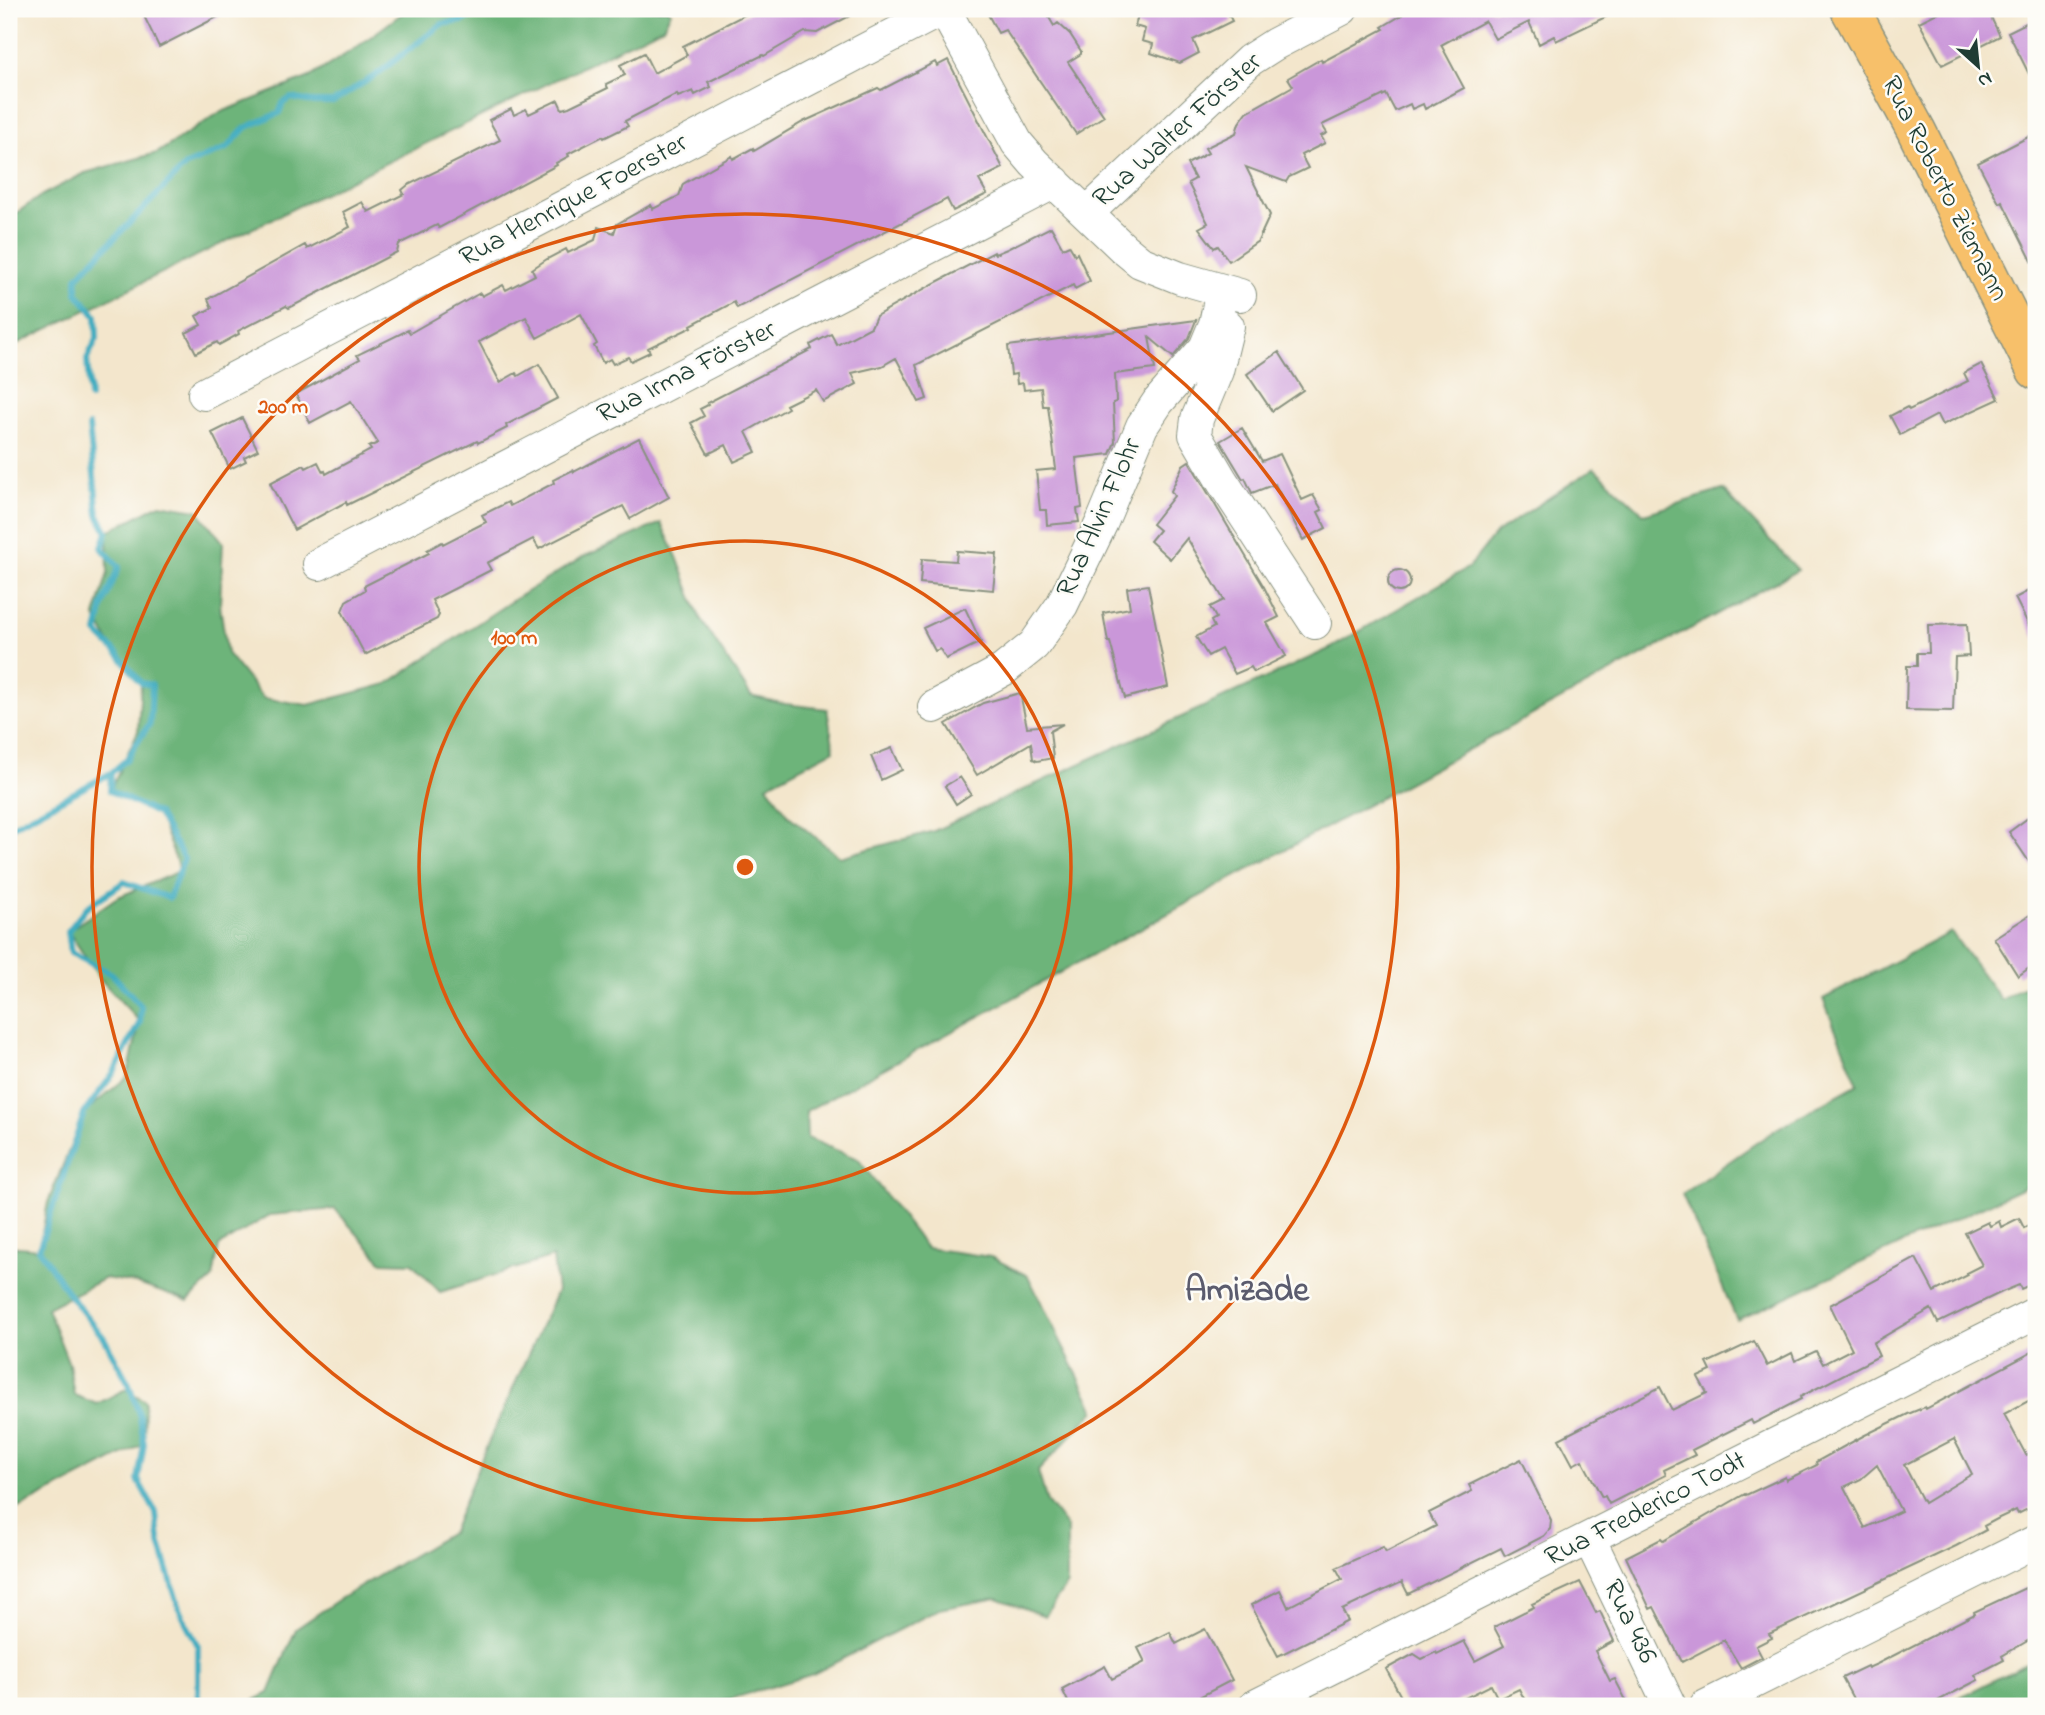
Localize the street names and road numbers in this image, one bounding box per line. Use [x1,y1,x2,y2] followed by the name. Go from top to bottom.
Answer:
[1084,43,1272,219] street label: Rua Walter Förster
[1870,69,2018,309] street label: Rua Roberto Ziemann
[453,123,696,279] street label: Rua Henrique Foerster
[590,310,784,436] street label: Rua Irma Förster
[1047,431,1154,604] street label: Rua Alvin Flohr
[1538,1442,1754,1578] street label: Rua Frederico Todt
[1591,1573,1667,1671] street label: Rua 436

